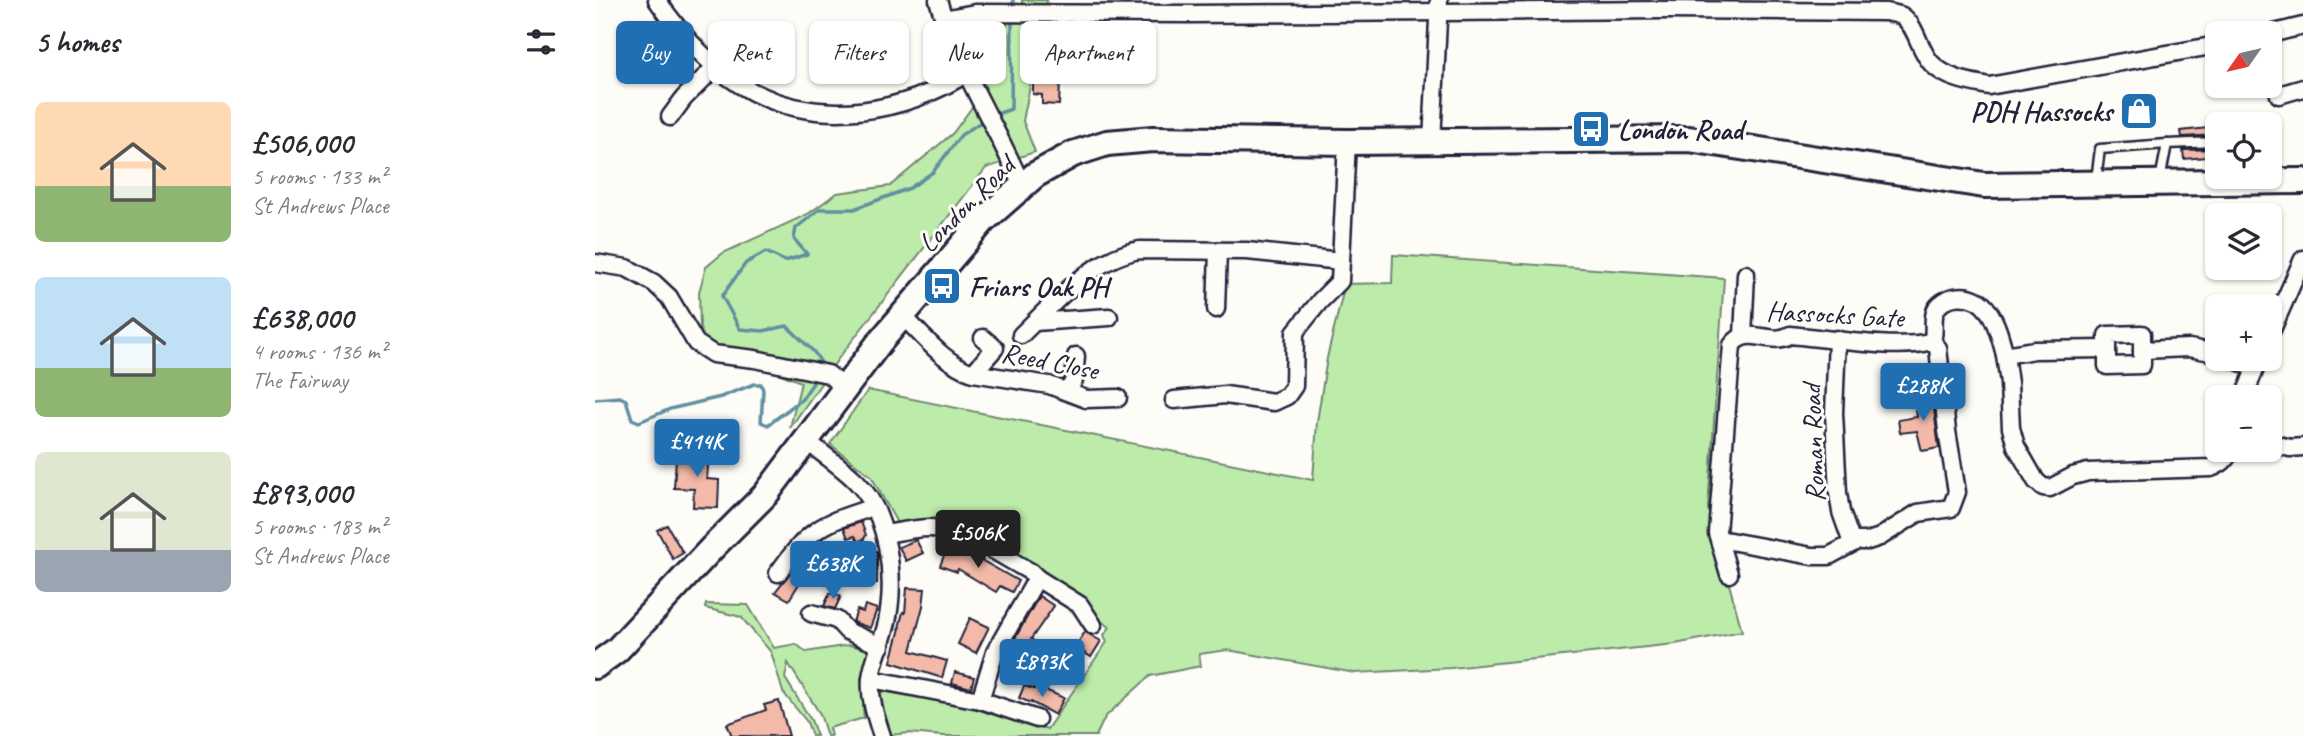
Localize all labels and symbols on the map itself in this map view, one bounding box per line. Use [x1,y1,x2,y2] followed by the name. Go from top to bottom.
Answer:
[2205,21,2282,98] north arrow
[2118,90,2160,132] shop icon: PDH Hassocks
[1970,94,2115,129] place label: PDH Hassocks
[1570,108,1612,150] bus stop icon: London Road
[1618,112,1748,147] place label: London Road
[910,145,1025,260] street label: London Road
[921,265,963,307] bus stop icon: Friars Oak PH
[969,269,1113,304] place label: Friars Oak PH
[1765,293,1906,335] street label: Hassocks Gate
[999,335,1103,388] street label: Reed Close
[1874,364,1972,423] pin: £288K
[1793,379,1833,503] street label: Roman Road
[648,420,746,479] pin: £414K
[929,510,1027,570] pin: £506K
[784,542,882,601] pin: £638K
[993,640,1091,699] pin: £893K

